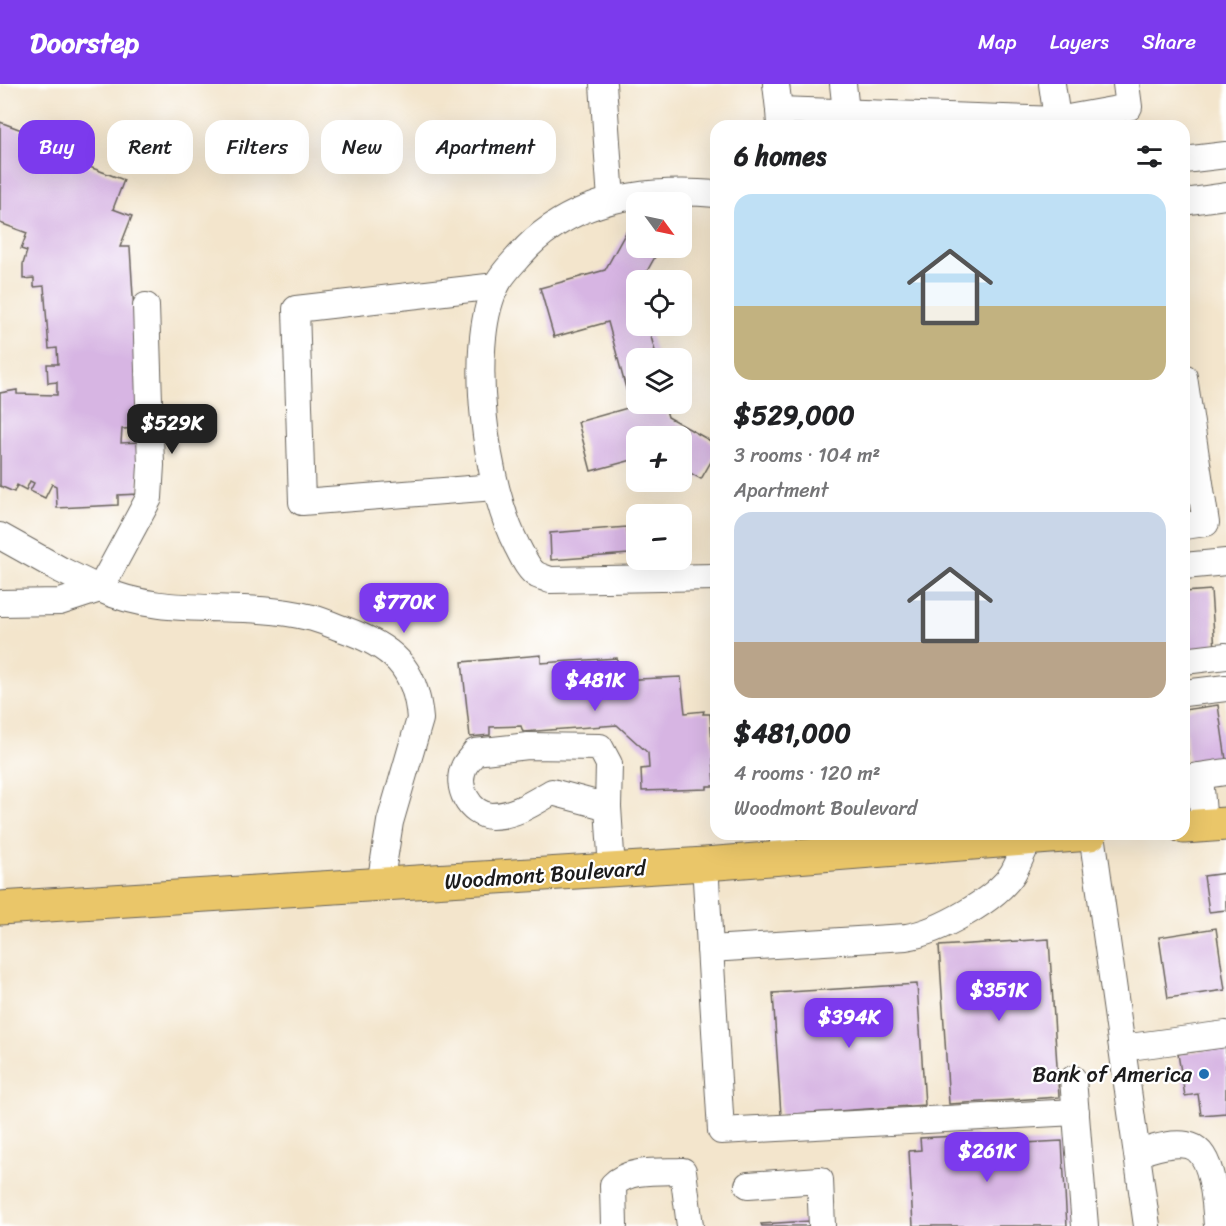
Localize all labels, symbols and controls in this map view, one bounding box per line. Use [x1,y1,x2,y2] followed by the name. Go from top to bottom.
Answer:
[30,18,139,67] text: Doorstep
[978,23,1017,61] text: Map
[1050,23,1109,61] text: Layers
[1142,23,1196,61] text: Share
[18,120,95,174] chip: Buy
[107,120,193,174] chip: Rent
[205,120,309,174] chip: Filters
[321,120,403,174] chip: New
[415,120,556,174] chip: Apartment
[734,133,826,179] text: 6 homes
[1133,140,1166,173] icon: filters
[626,192,692,258] north arrow
[626,192,692,570] map controls
[896,233,1004,341] icon: home
[626,270,692,336] button: locate
[626,348,692,414] button: layers
[734,392,855,438] text: $529,000
[130,404,214,455] pin: $529K
[141,406,203,441] text: $529K
[626,426,692,492] button: +
[734,438,880,473] text: 3 rooms · 104 m²
[734,473,828,508] text: Apartment
[626,504,692,570] button: −
[896,551,1004,659] icon: home
[362,583,446,634] pin: $770K
[373,585,435,620] text: $770K
[553,661,637,712] pin: $481K
[566,663,624,698] text: $481K
[734,710,851,756] text: $481,000
[734,756,881,791] text: 4 rooms · 120 m²
[734,791,917,826] text: Woodmont Boulevard
[443,848,648,901] street label: Woodmont Boulevard
[957,971,1041,1022] pin: $351K
[970,973,1028,1008] text: $351K
[807,998,891,1049] pin: $394K
[818,1000,880,1035] text: $394K
[1032,1055,1193,1094] place label: Bank of America
[1197,1067,1211,1081] marker: Bank of America
[945,1132,1029,1183] pin: $261K
[958,1134,1016,1169] text: $261K

